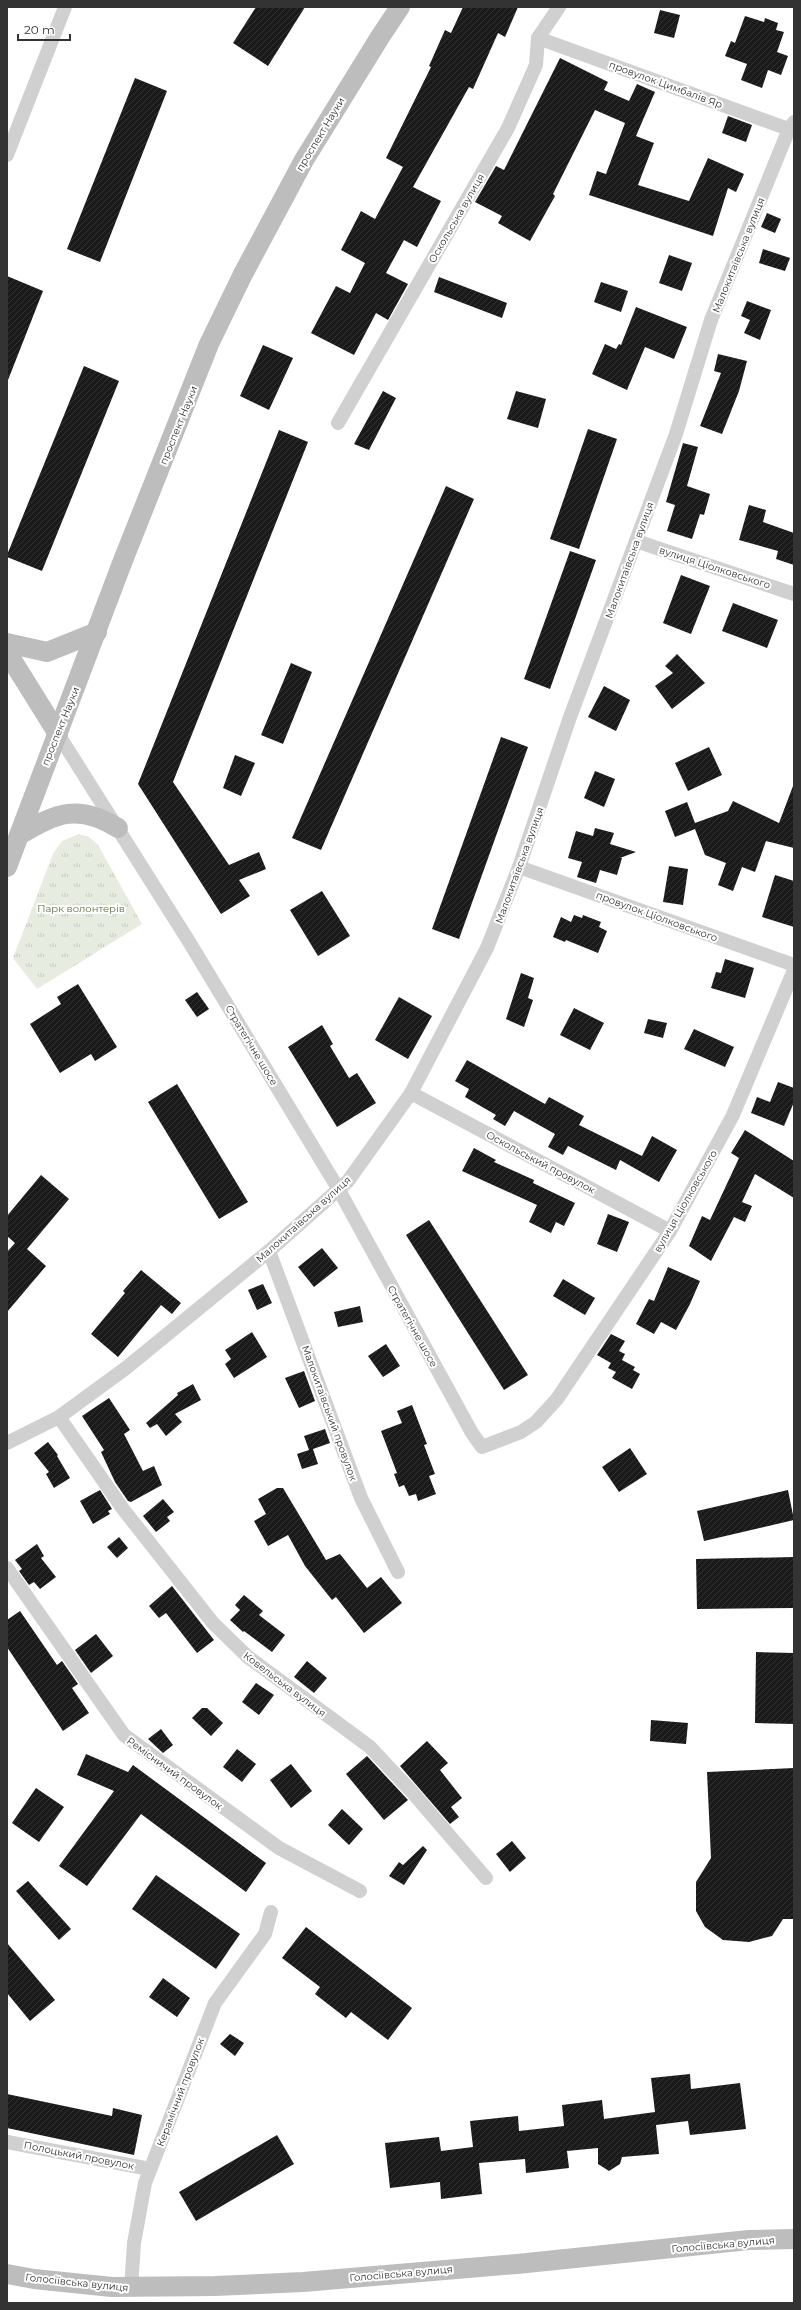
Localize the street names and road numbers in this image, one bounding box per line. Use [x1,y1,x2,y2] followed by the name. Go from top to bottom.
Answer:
[607,58,724,111] street label: провулок Цимбалів Яр
[293,95,348,174] street label: проспект Науки
[426,171,487,265] street label: Оскольська вулиця
[709,196,768,315] street label: Малокитаївська вулиця
[157,384,200,467] street label: проспект Науки
[602,500,657,620] street label: Малокитаївська вулиця
[658,543,772,592] street label: вулиця Ціолковського
[39,685,82,768] street label: проспект Науки
[492,805,547,925] street label: Малокитаївська вулиця
[594,888,719,945] street label: провулок Ціолковського
[222,1003,281,1088] street label: Стратегічне шосе
[484,1128,598,1197] street label: Оскольський провулок
[651,1148,720,1255] street label: вулиця Ціолковського
[253,1173,353,1265] street label: Малокитаївська вулиця
[385,1283,440,1369] street label: Стратегічне шосе
[299,1344,360,1483] street label: Малокитаївський провулок
[241,1649,329,1720] street label: Ковельська вулиця
[124,1734,225,1813] street label: Ремісничий провулок
[154,2036,207,2148] street label: Керамічний провулок
[23,2138,135,2173] street label: Полоцький провулок
[671,2234,775,2255] street label: Голосіївська вулиця
[349,2263,453,2284] street label: Голосіївська вулиця
[25,2271,129,2294] street label: Голосіївська вулиця

